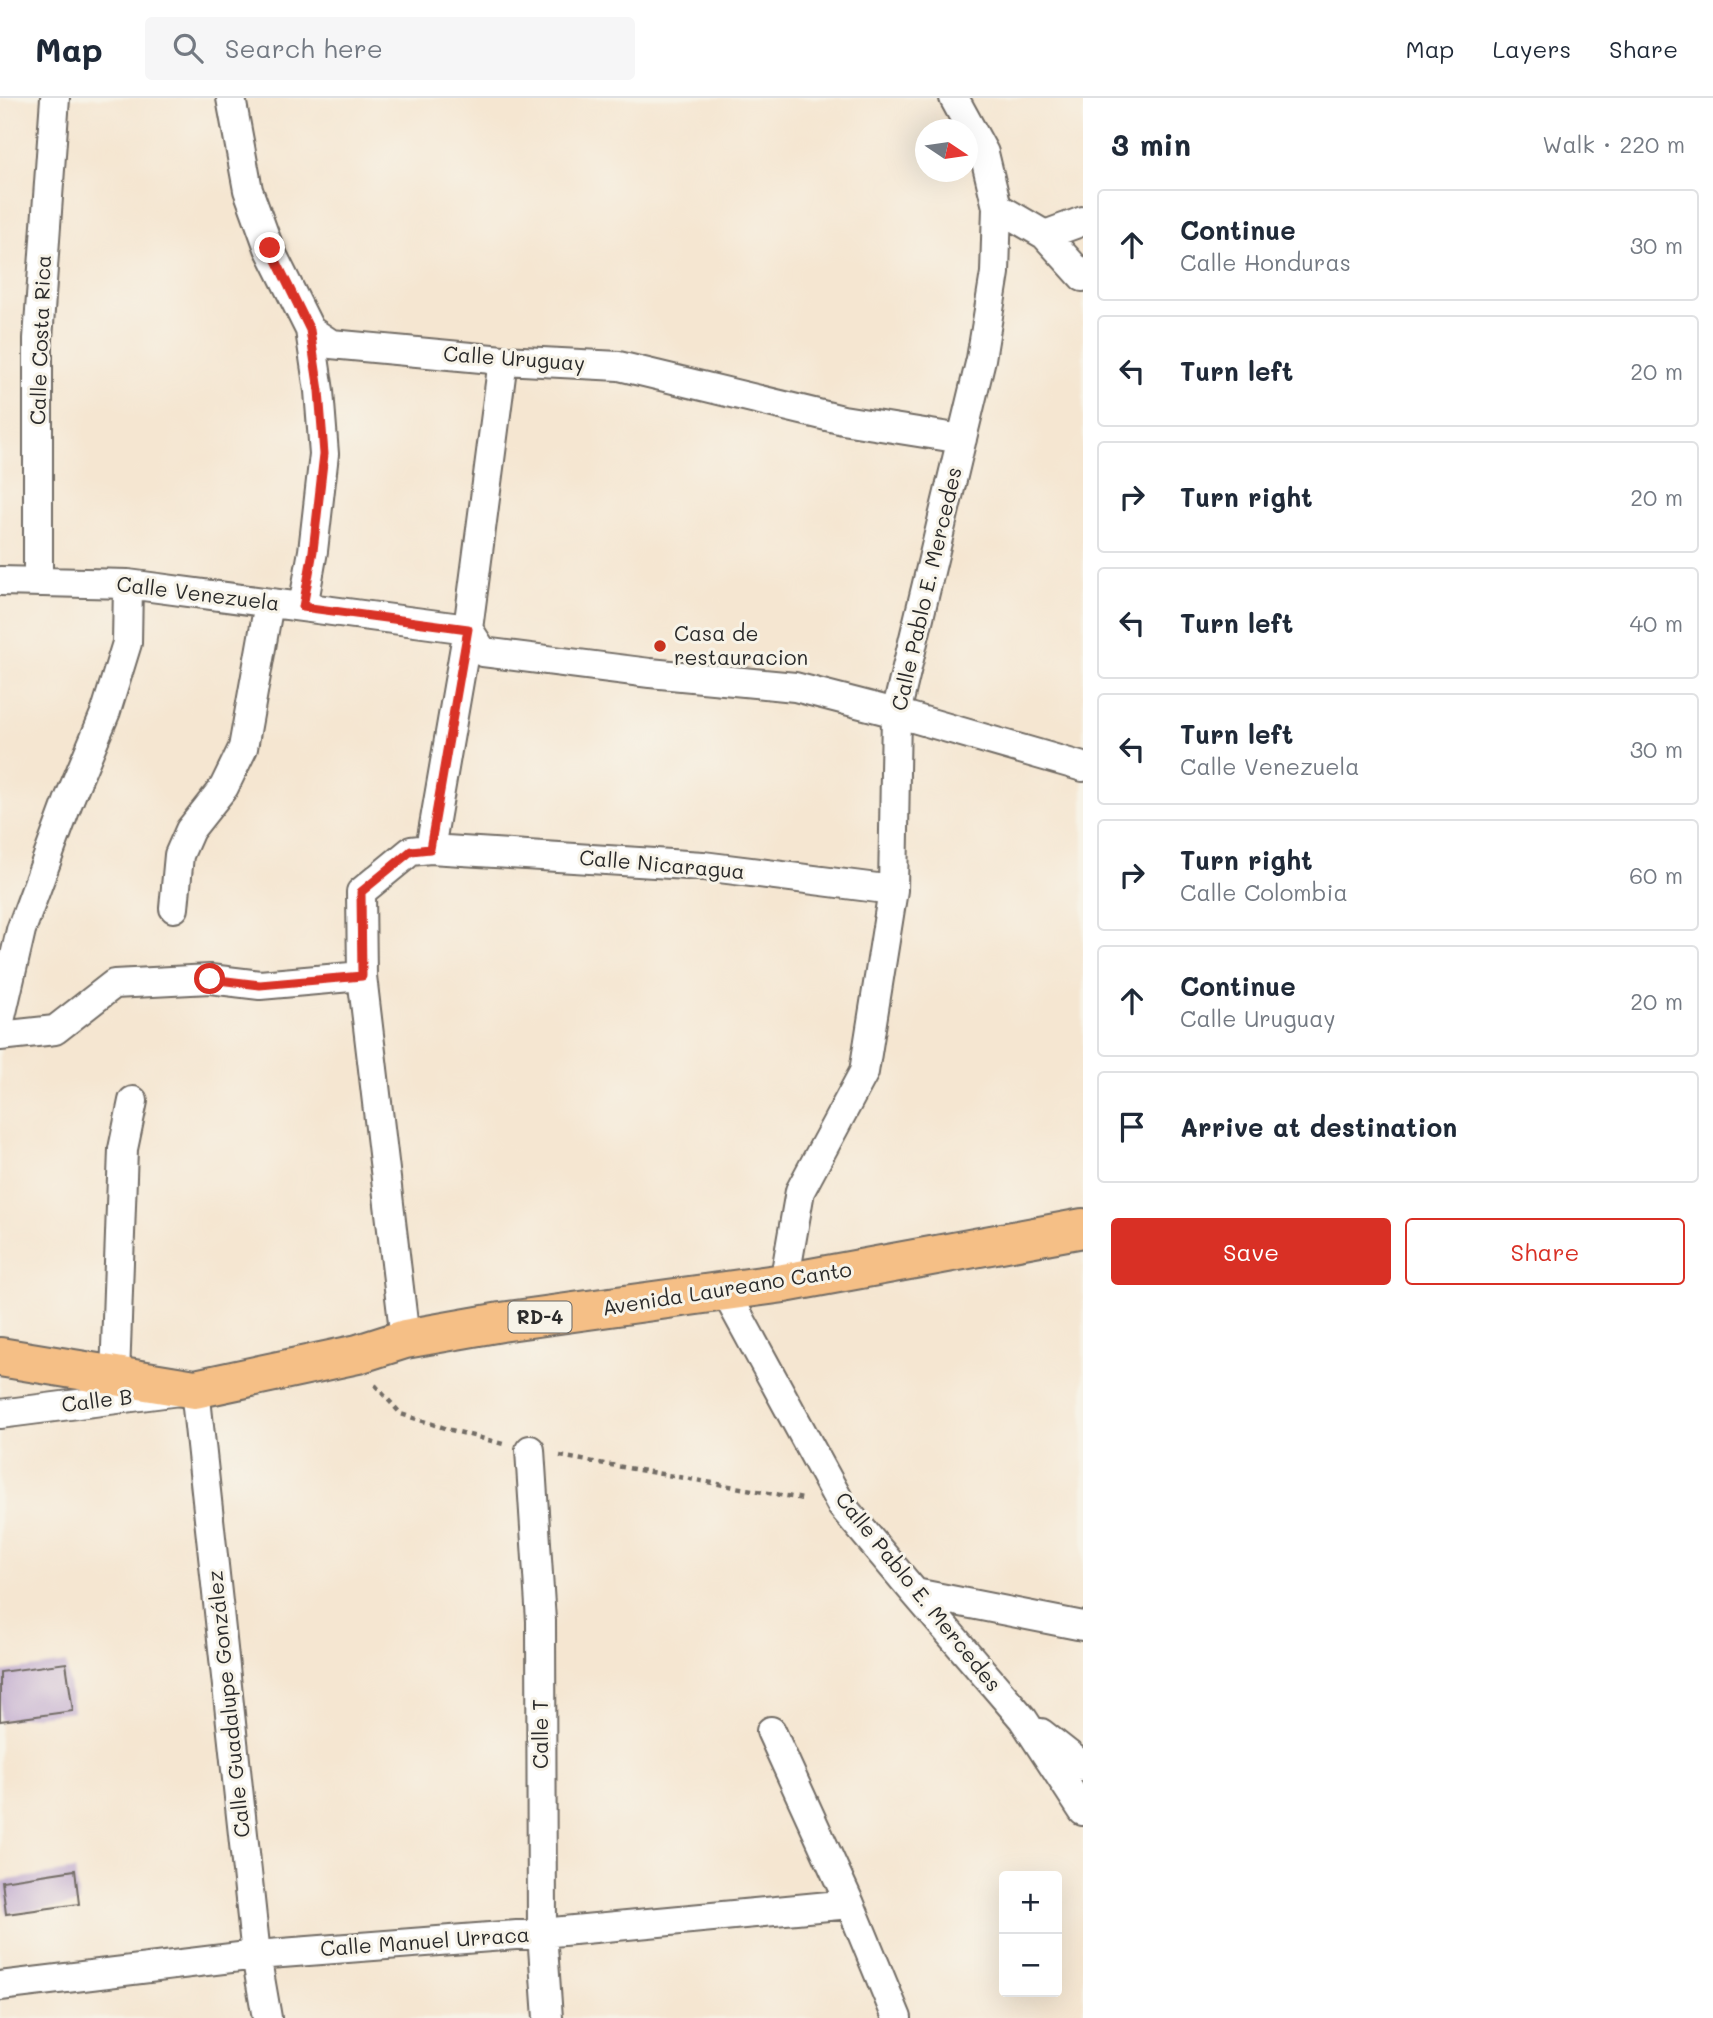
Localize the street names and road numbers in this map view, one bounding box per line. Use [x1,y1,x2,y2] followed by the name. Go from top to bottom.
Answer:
[23,254,56,426] street label: Calle Costa Rica
[442,339,586,376] street label: Calle Uruguay
[884,464,967,713] street label: Calle Pablo E. Mercedes
[115,569,281,616] street label: Calle Venezuela
[578,843,746,884] street label: Calle Nicaragua
[600,1254,853,1321] street label: Avenida Laureano Canto
[508,1302,572,1332] road number: RD-4
[60,1382,134,1417] street label: Calle B
[830,1486,1008,1696] street label: Calle Pablo E. Mercedes
[200,1569,255,1839] street label: Calle Guadalupe González
[526,1699,553,1769] street label: Calle T
[319,1920,531,1961] street label: Calle Manuel Urraca

